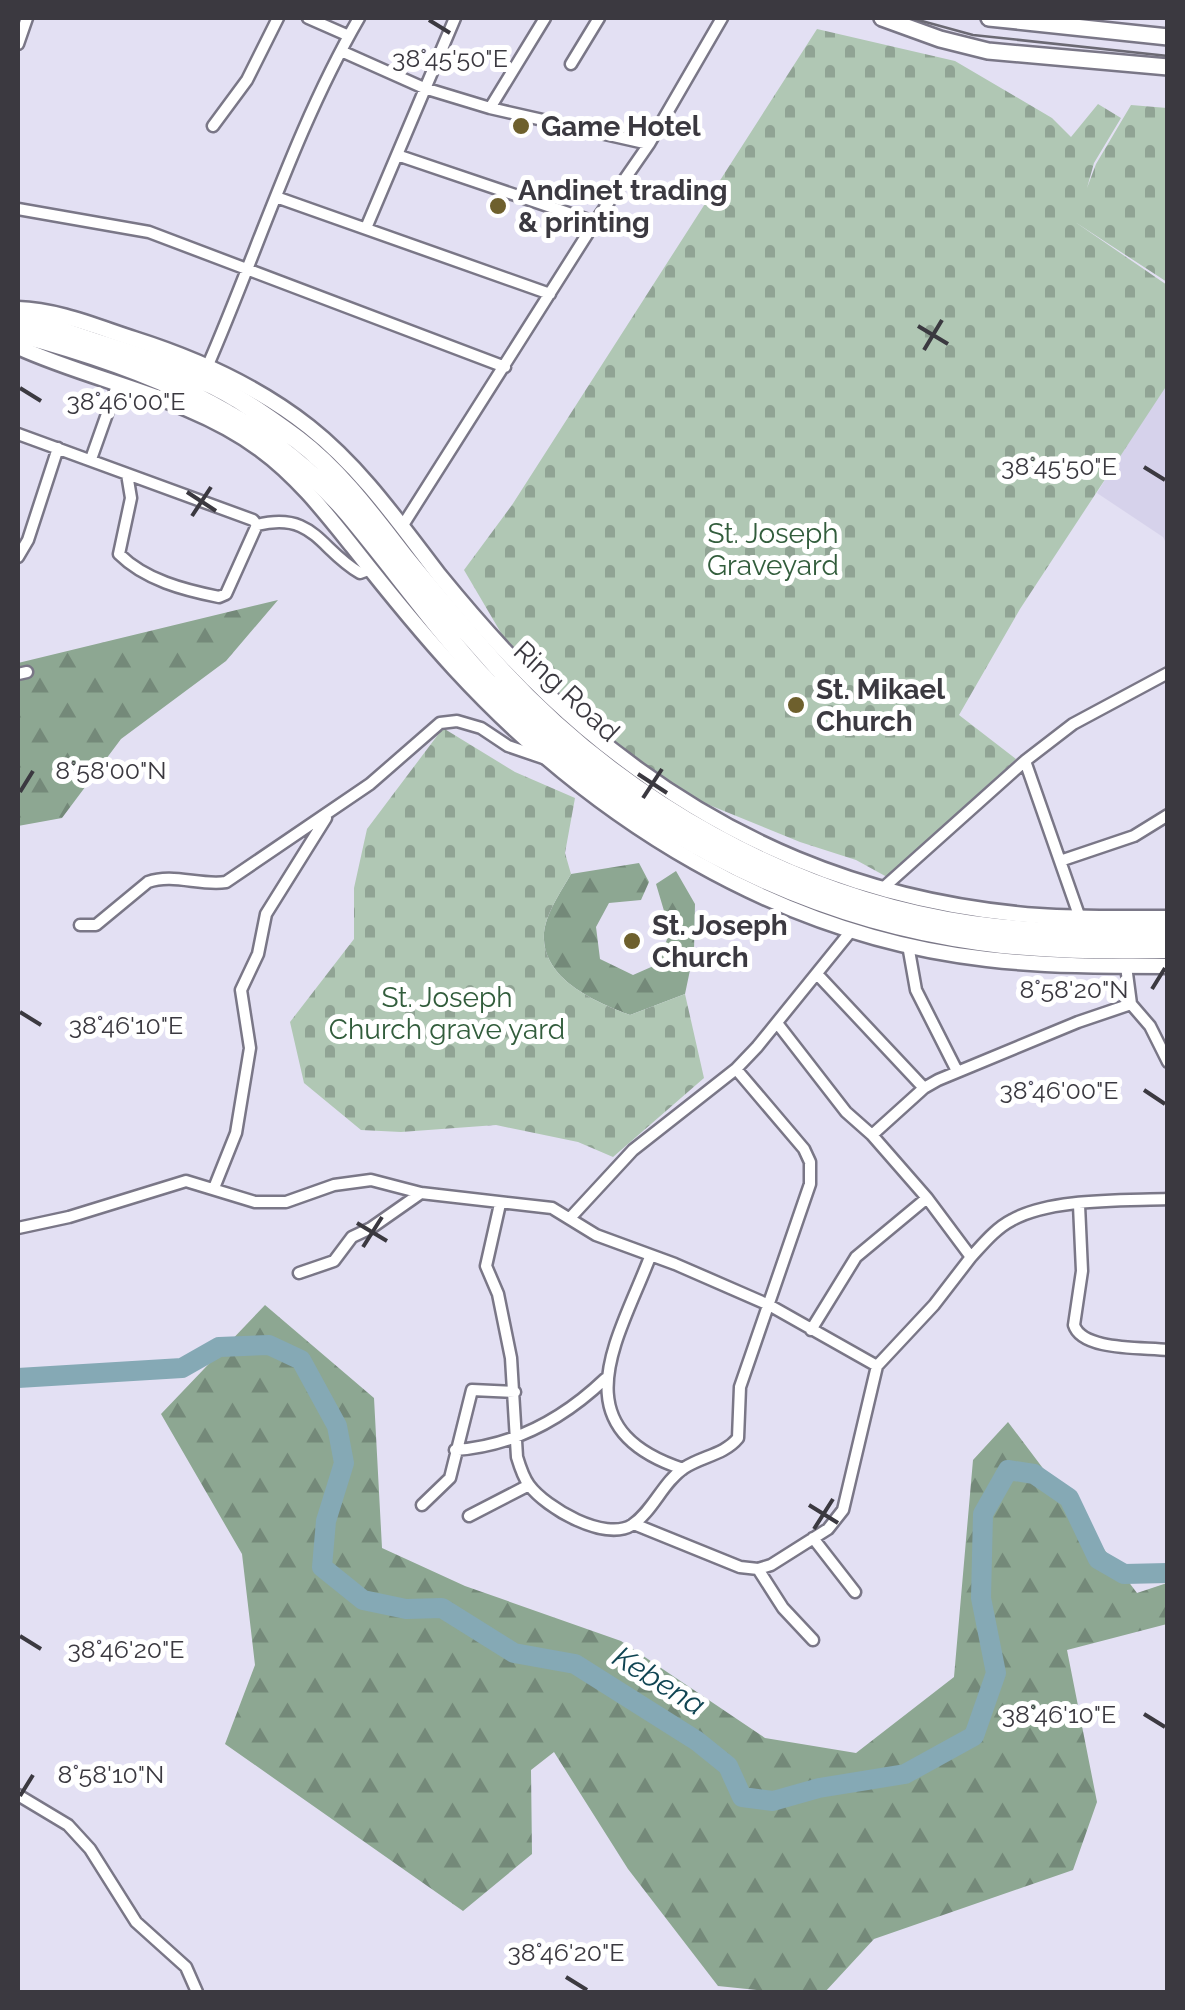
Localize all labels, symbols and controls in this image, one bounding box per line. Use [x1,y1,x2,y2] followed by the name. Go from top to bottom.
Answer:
[392,43,508,73] text: 38°45'50"E
[541,110,701,143] place label: Game Hotel
[510,115,532,137] marker: Game Hotel
[518,174,727,239] place label: Andinet trading & printing
[487,195,509,217] marker: Andinet trading & printing
[66,386,186,416] text: 38°46'00"E
[1001,451,1117,481] text: 38°45'50"E
[707,517,839,582] park label: St. Joseph Graveyard
[507,634,626,749] street label: Ring Road
[816,673,945,738] place label: St. Mikael Church
[785,694,807,716] marker: St. Mikael Church
[55,755,167,785] text: 8°58'00"N
[652,909,788,974] place label: St. Joseph Church
[621,930,643,952] marker: St. Joseph Church
[1019,974,1129,1004] text: 8°58'20"N
[329,981,565,1046] park label: St. Joseph Church grave yard
[69,1010,183,1040] text: 38°46'10"E
[999,1075,1119,1105] text: 38°46'00"E
[67,1634,185,1664] text: 38°46'20"E
[607,1639,712,1722] water label: Kebena
[1002,1699,1116,1729] text: 38°46'10"E
[58,1759,164,1789] text: 8°58'10"N
[507,1937,625,1967] text: 38°46'20"E

